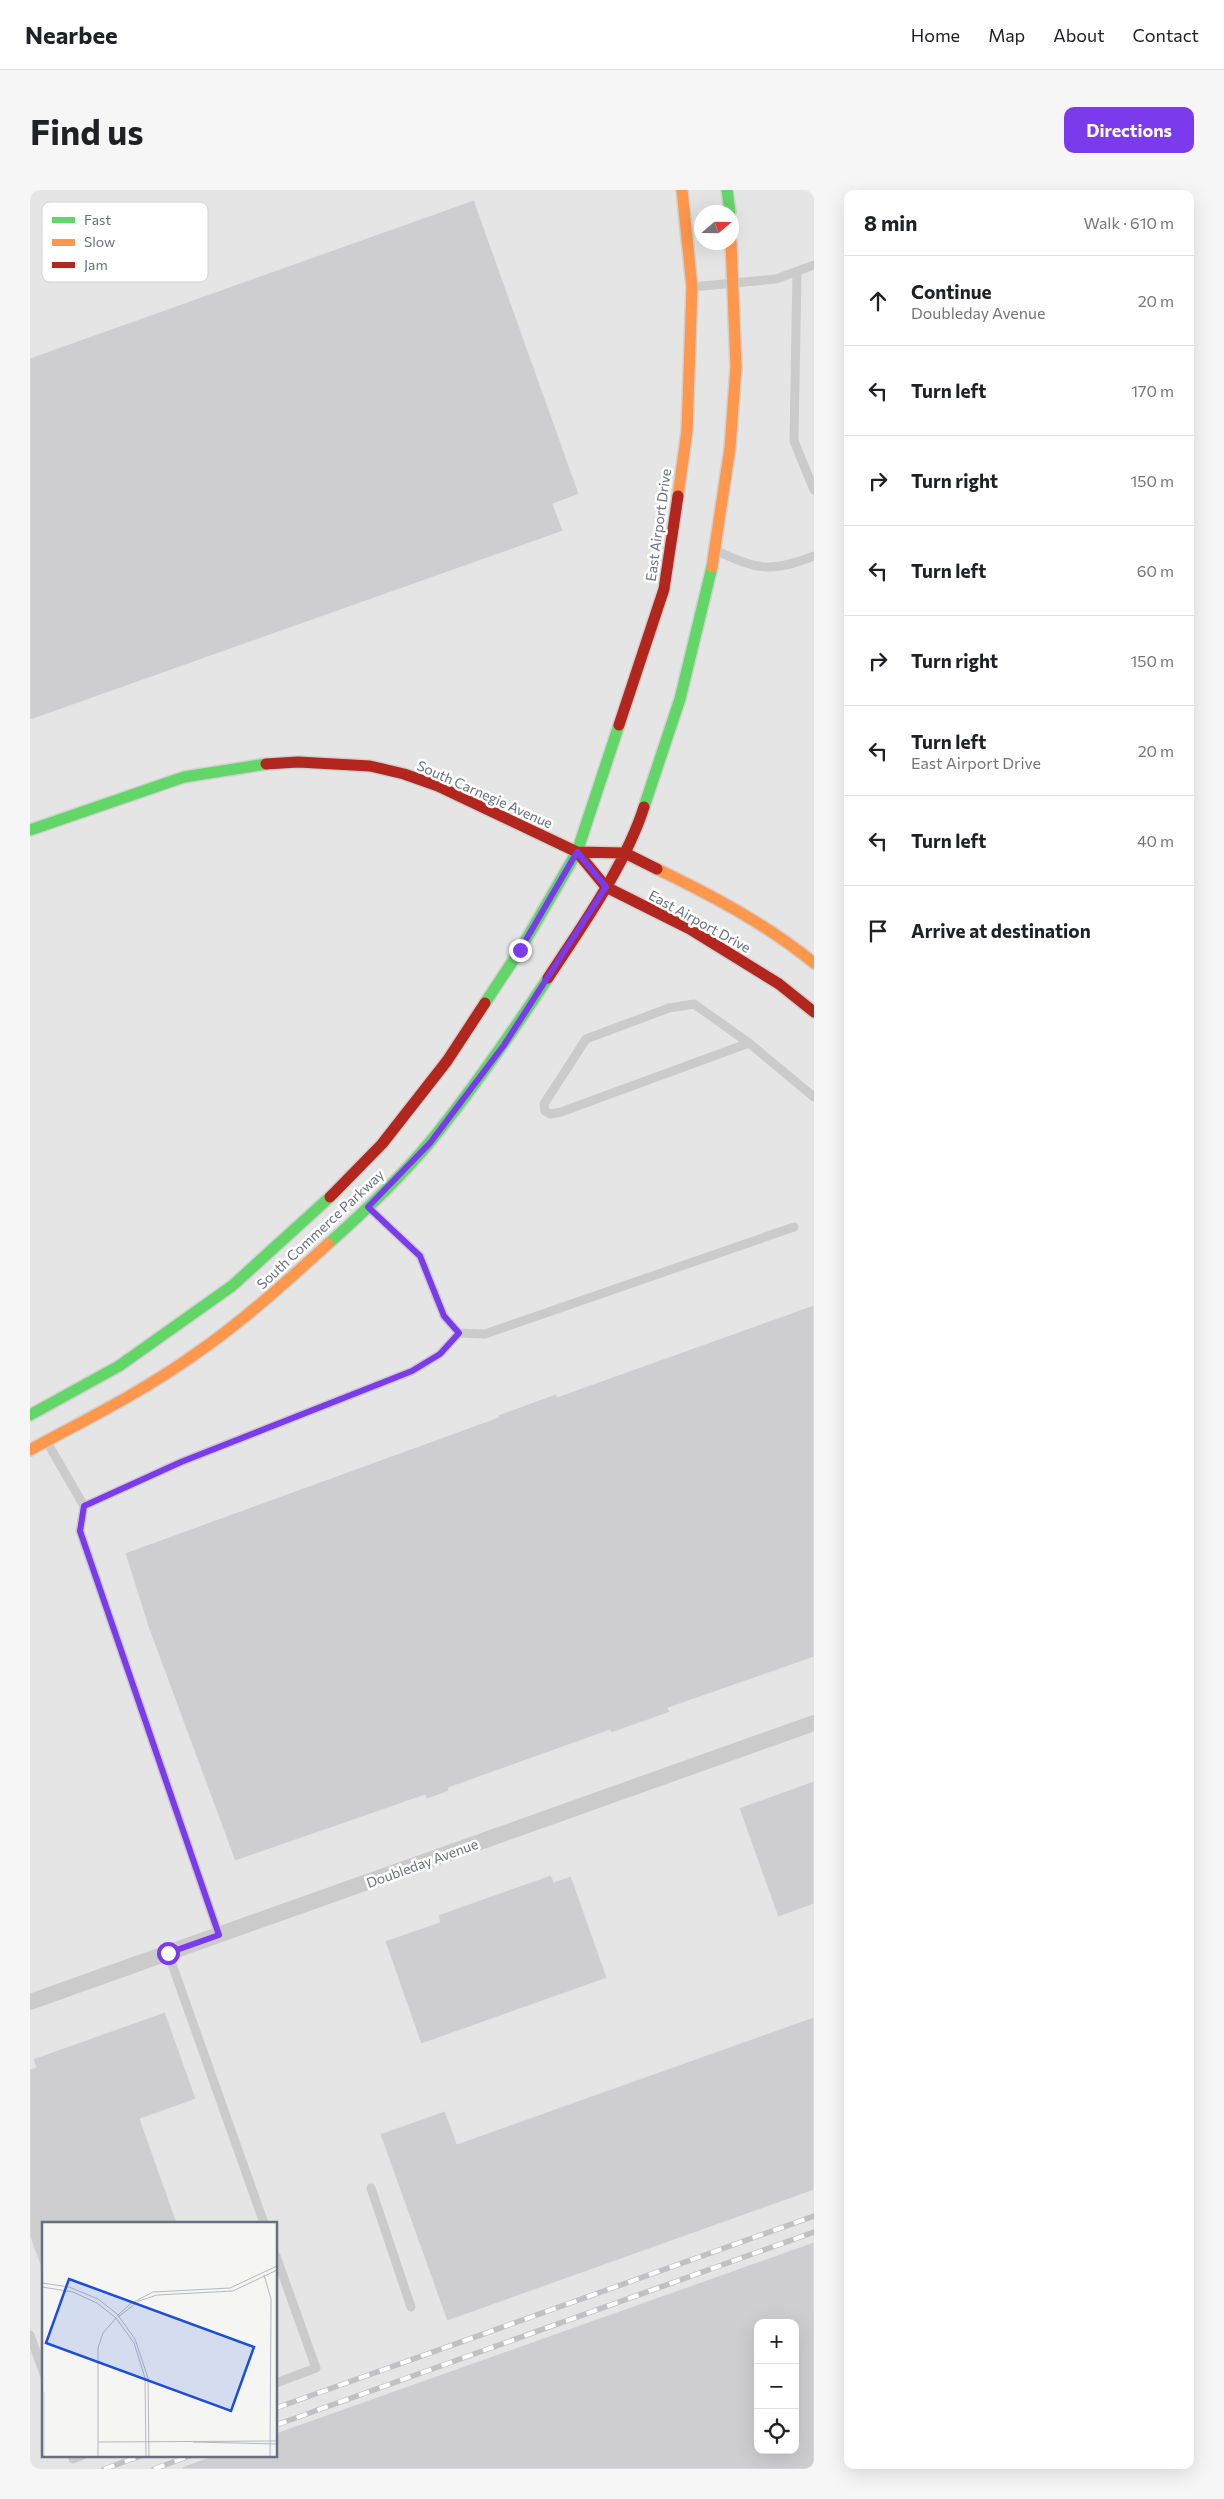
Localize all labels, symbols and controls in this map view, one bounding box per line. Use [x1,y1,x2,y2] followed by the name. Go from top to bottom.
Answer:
[25,20,118,49] text: Nearbee
[911,24,960,46] text: Home
[988,24,1025,46] text: Map
[1053,24,1105,46] text: About
[1133,24,1199,46] text: Contact
[1064,107,1194,153] button: Directions
[30,109,144,152] text: Find us
[42,202,208,282] legend
[694,205,739,250] north arrow
[864,210,917,235] text: 8 min
[84,211,111,228] text: Fast
[1084,213,1174,232] text: Walk · 610 m
[84,233,115,250] text: Slow
[84,256,108,273] text: Jam
[911,280,991,303] text: Continue
[864,287,892,315] icon: ahead
[1138,291,1174,310] text: 20 m
[911,303,1045,322] text: Doubleday Avenue
[864,377,892,405] icon: left
[911,379,986,402] text: Turn left
[1131,381,1174,400] text: 170 m
[864,467,892,495] icon: right
[642,468,674,582] street label: East Airport Drive
[911,469,998,492] text: Turn right
[1131,471,1174,490] text: 150 m
[864,557,892,585] icon: left
[911,559,986,582] text: Turn left
[1137,561,1174,580] text: 60 m
[864,647,892,675] icon: right
[911,649,998,672] text: Turn right
[1131,651,1174,670] text: 150 m
[911,730,986,753] text: Turn left
[864,737,892,765] icon: left
[1138,741,1174,760] text: 20 m
[911,753,1041,772] text: East Airport Drive
[415,756,555,832] street label: South Carnegie Avenue
[864,827,892,855] icon: left
[911,829,986,852] text: Turn left
[1137,831,1174,850] text: 40 m
[646,886,754,956] street label: East Airport Drive
[864,917,892,945] icon: arrive
[911,919,1091,942] text: Arrive at destination
[509,939,532,962] route end
[253,1166,387,1292] street label: South Commerce Parkway
[364,1835,480,1891] street label: Doubleday Avenue
[157,1942,180,1965] route start
[42,2222,278,2456] inset map
[754,2319,799,2454] map controls
[754,2319,799,2364] button: +
[754,2364,799,2409] button: −
[754,2409,799,2454] button: locate

